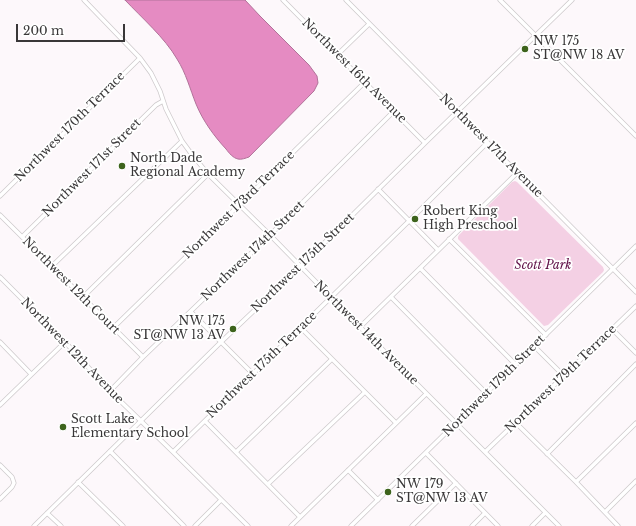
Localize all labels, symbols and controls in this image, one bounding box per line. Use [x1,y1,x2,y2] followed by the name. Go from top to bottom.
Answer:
[18,16,127,42] scale bar
[299,16,409,126] street label: Northwest 16th Avenue
[23,23,64,38] text: 200 m
[533,35,624,63] place label: NW 175 ST@NW 18 AV
[520,44,530,54] marker: NW 175 ST@NW 18 AV
[12,69,128,185] street label: Northwest 170th Terrace
[436,91,546,201] street label: Northwest 17th Avenue
[40,116,144,220] street label: Northwest 171st Street
[180,148,298,262] street label: Northwest 173rd Terrace
[130,152,245,180] place label: North Dade Regional Academy
[117,161,127,171] marker: North Dade Regional Academy
[199,198,307,304] street label: Northwest 174th Street
[423,205,518,233] place label: Robert King High Preschool
[249,210,357,316] street label: Northwest 175th Street
[410,214,420,224] marker: Robert King High Preschool
[19,234,123,338] street label: Northwest 12th Court
[515,259,571,273] park label: Scott Park
[311,278,421,388] street label: Northwest 14th Avenue
[18,295,126,407] street label: Northwest 12th Avenue
[204,308,320,422] street label: Northwest 175th Terrace
[133,315,225,343] place label: NW 175 ST@NW 13 AV
[502,322,620,436] street label: Northwest 179th Terrace
[228,324,238,334] marker: NW 175 ST@NW 13 AV
[440,332,548,440] street label: Northwest 179th Street
[71,413,189,441] place label: Scott Lake Elementary School
[58,422,68,432] marker: Scott Lake Elementary School
[396,478,488,506] place label: NW 179 ST@NW 13 AV
[383,487,393,497] marker: NW 179 ST@NW 13 AV

